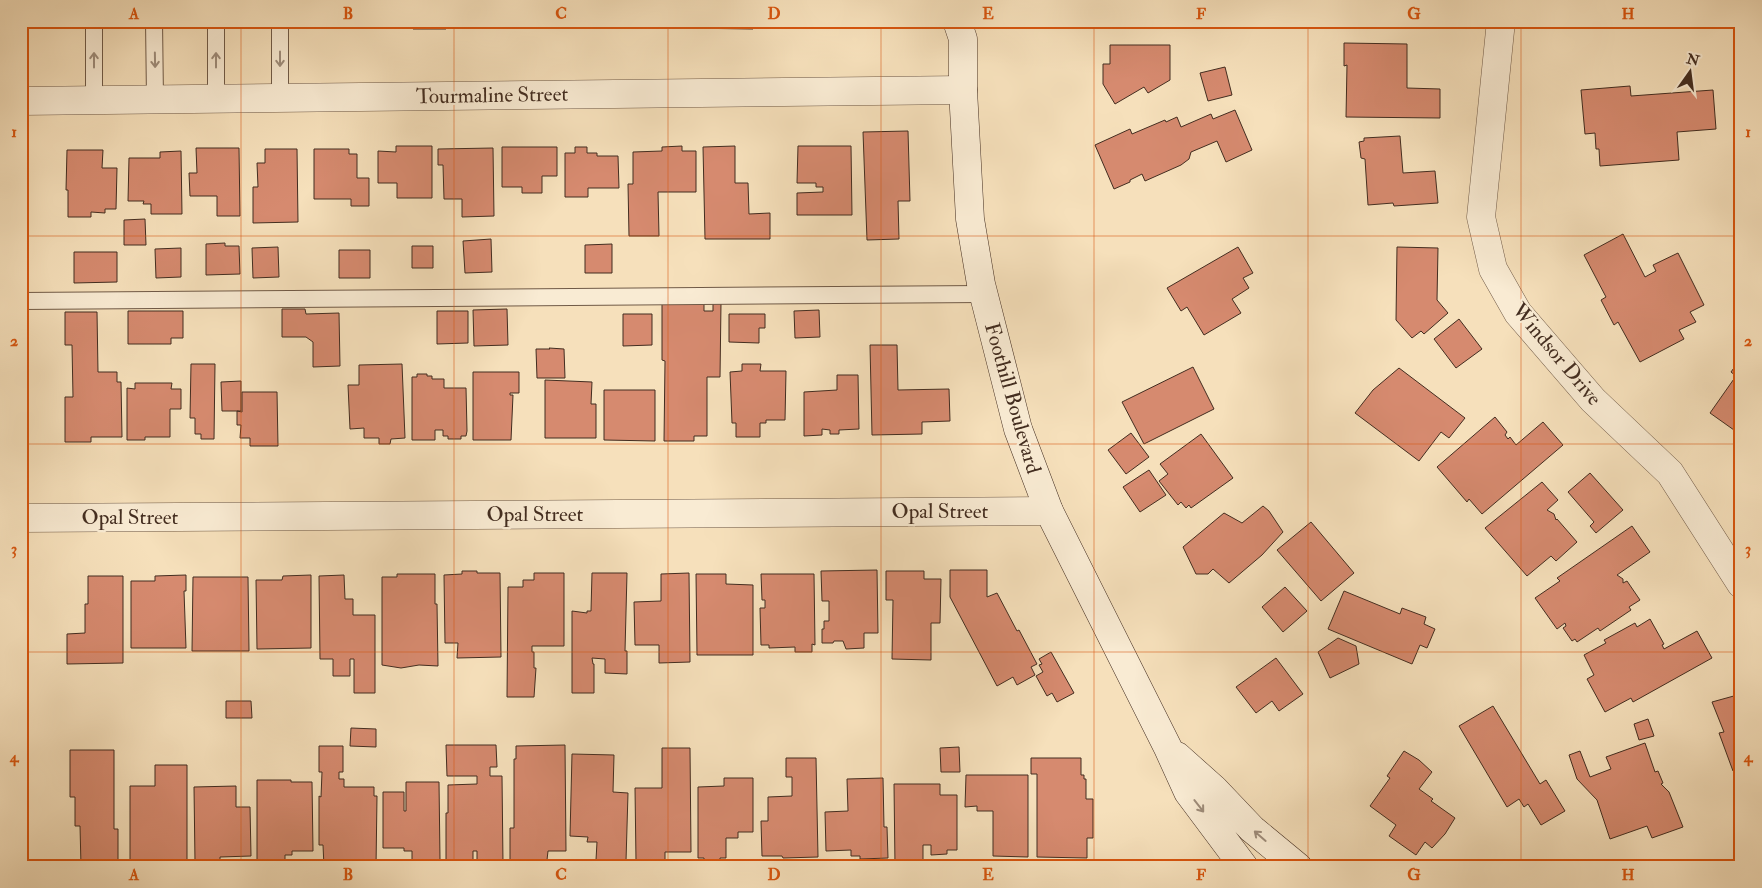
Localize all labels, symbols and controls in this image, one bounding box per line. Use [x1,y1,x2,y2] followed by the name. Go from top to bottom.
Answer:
[128,4,140,24] text: A
[343,4,353,24] text: B
[555,4,567,24] text: C
[767,4,781,24] text: D
[982,4,994,24] text: E
[1196,4,1206,24] text: F
[1407,4,1421,24] text: G
[1621,4,1635,24] text: H
[1664,48,1714,98] north arrow
[1684,50,1702,70] text: N
[275,51,285,67] one-way arrow
[150,52,159,68] one-way arrow
[211,52,221,68] one-way arrow
[89,53,99,69] one-way arrow
[416,81,569,110] street label: Tourmaline Street
[11,122,17,142] text: 1
[1745,122,1751,142] text: 1
[1505,297,1607,411] street label: Windsor Drive
[978,319,1047,477] street label: Foothill Boulevard
[10,331,18,351] text: 2
[1744,331,1752,351] text: 2
[892,498,989,525] street label: Opal Street
[487,501,584,528] street label: Opal Street
[82,504,179,531] street label: Opal Street
[11,539,17,559] text: 3
[1745,539,1751,559] text: 3
[9,747,20,767] text: 4
[1743,747,1754,767] text: 4
[1194,799,1205,812] one-way arrow
[1254,831,1267,842] one-way arrow
[128,865,140,885] text: A
[343,865,353,885] text: B
[555,865,567,885] text: C
[767,865,781,885] text: D
[982,865,994,885] text: E
[1196,865,1206,885] text: F
[1407,865,1421,885] text: G
[1621,865,1635,885] text: H

